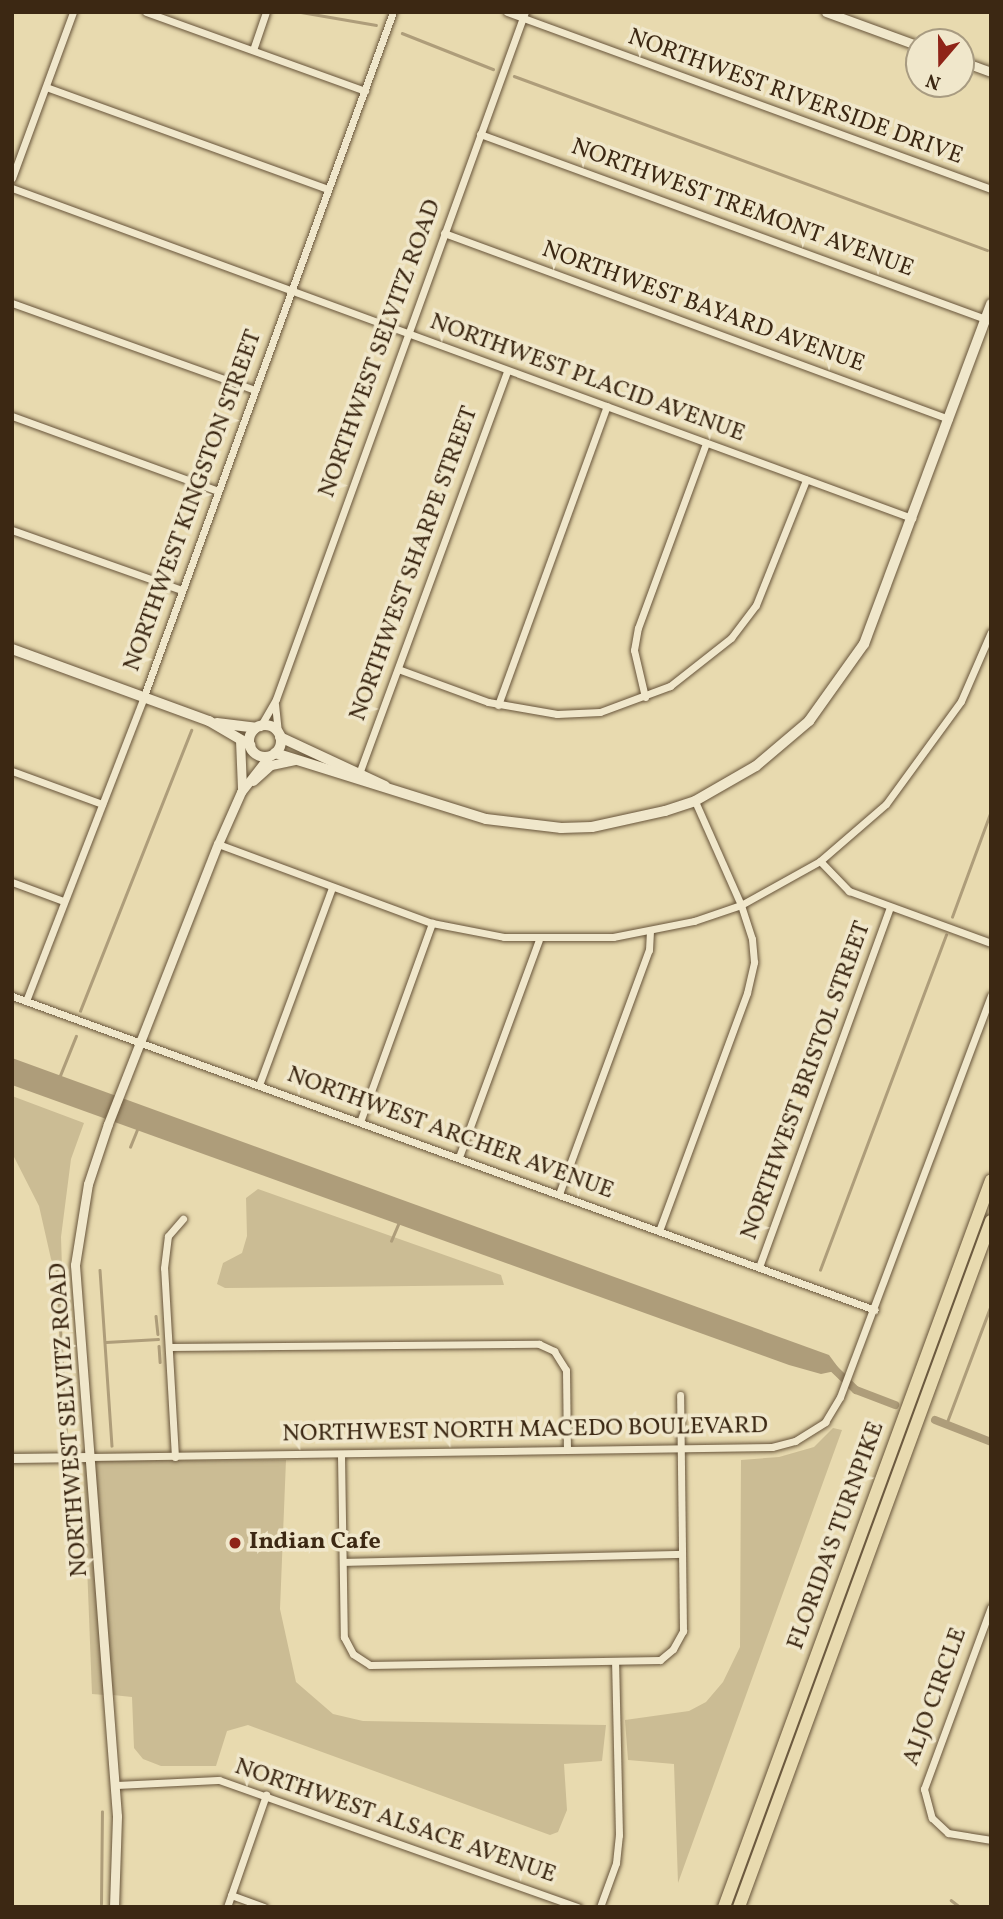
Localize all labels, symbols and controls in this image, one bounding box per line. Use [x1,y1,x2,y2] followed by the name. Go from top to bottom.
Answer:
[623,24,967,172] street label: NORTHWEST RIVERSIDE DRIVE
[905,28,975,98] north arrow
[566,133,918,285] street label: NORTHWEST TREMONT AVENUE
[313,196,449,502] street label: NORTHWEST SELVITZ ROAD
[537,236,869,380] street label: NORTHWEST BAYARD AVENUE
[425,308,749,450] street label: NORTHWEST PLACID AVENUE
[119,326,269,676] street label: NORTHWEST KINGSTON STREET
[344,402,486,726] street label: NORTHWEST SHARPE STREET
[736,918,878,1244] street label: NORTHWEST BRISTOL STREET
[282,1061,618,1207] street label: NORTHWEST ARCHER AVENUE
[45,1262,95,1578] street label: NORTHWEST SELVITZ ROAD
[282,1412,768,1450] street label: NORTHWEST NORTH MACEDO BOULEVARD
[782,1418,892,1654] street label: FLORIDA'S TURNPIKE
[249,1529,381,1557] place label: Indian Cafe
[227,1535,243,1551] marker: Indian Cafe
[898,1624,974,1770] street label: ALJO CIRCLE
[230,1753,560,1891] street label: NORTHWEST ALSACE AVENUE

